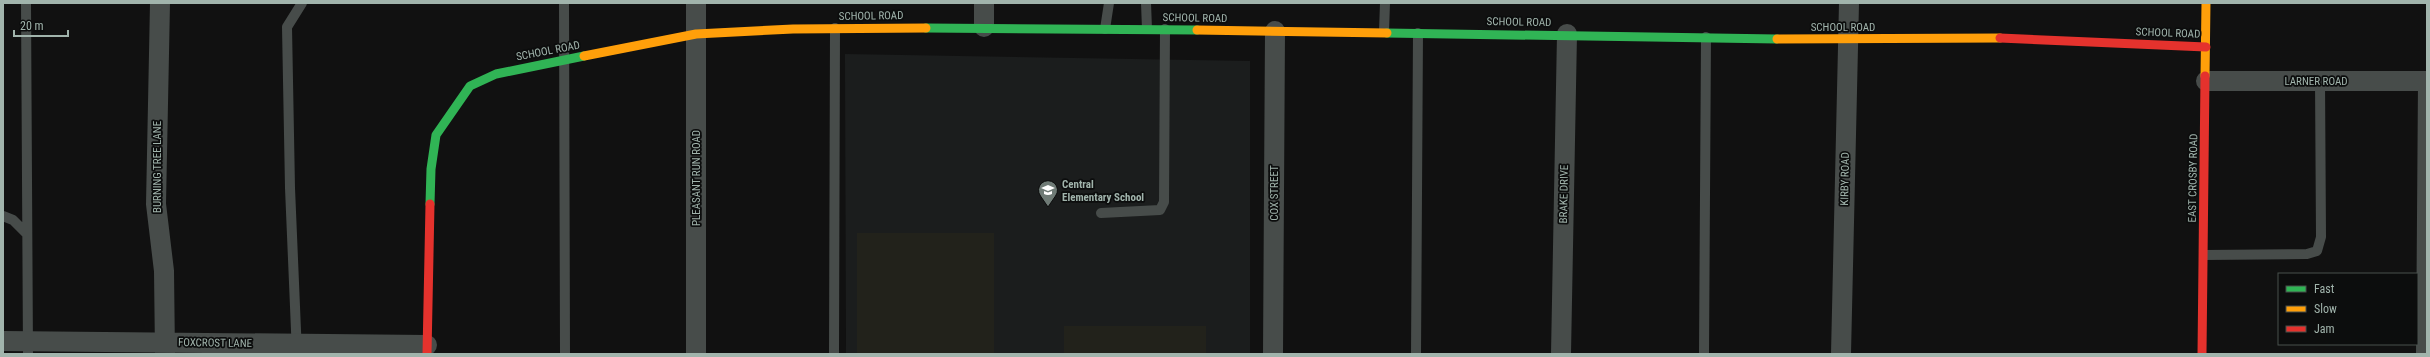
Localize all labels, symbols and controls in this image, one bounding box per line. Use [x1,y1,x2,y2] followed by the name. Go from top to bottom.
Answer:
[839,9,903,23] street label: SCHOOL ROAD
[1163,11,1227,25] street label: SCHOOL ROAD
[14,12,68,38] scale bar
[1487,15,1551,29] street label: SCHOOL ROAD
[20,19,44,33] text: 20 m
[1811,21,1875,34] street label: SCHOOL ROAD
[2135,25,2201,41] street label: SCHOOL ROAD
[515,38,581,64] street label: SCHOOL ROAD
[2284,75,2348,88] street label: LARNER ROAD
[151,120,164,213] street label: BURNING TREE LANE
[690,130,703,226] street label: PLEASANT RUN ROAD
[2186,133,2200,223] street label: EAST CROSBY ROAD
[1838,152,1852,206] street label: KIRBY ROAD
[1557,164,1571,223] street label: BRAKE DRIVE
[1268,165,1281,221] street label: COX STREET
[1062,178,1144,204] place label: Central Elementary School
[1037,179,1059,207] school or university icon: Central Elementary School
[2278,273,2418,345] legend
[2314,282,2335,296] text: Fast
[2314,302,2337,316] text: Slow
[2314,322,2335,336] text: Jam
[178,336,253,350] street label: FOXCROST LANE

